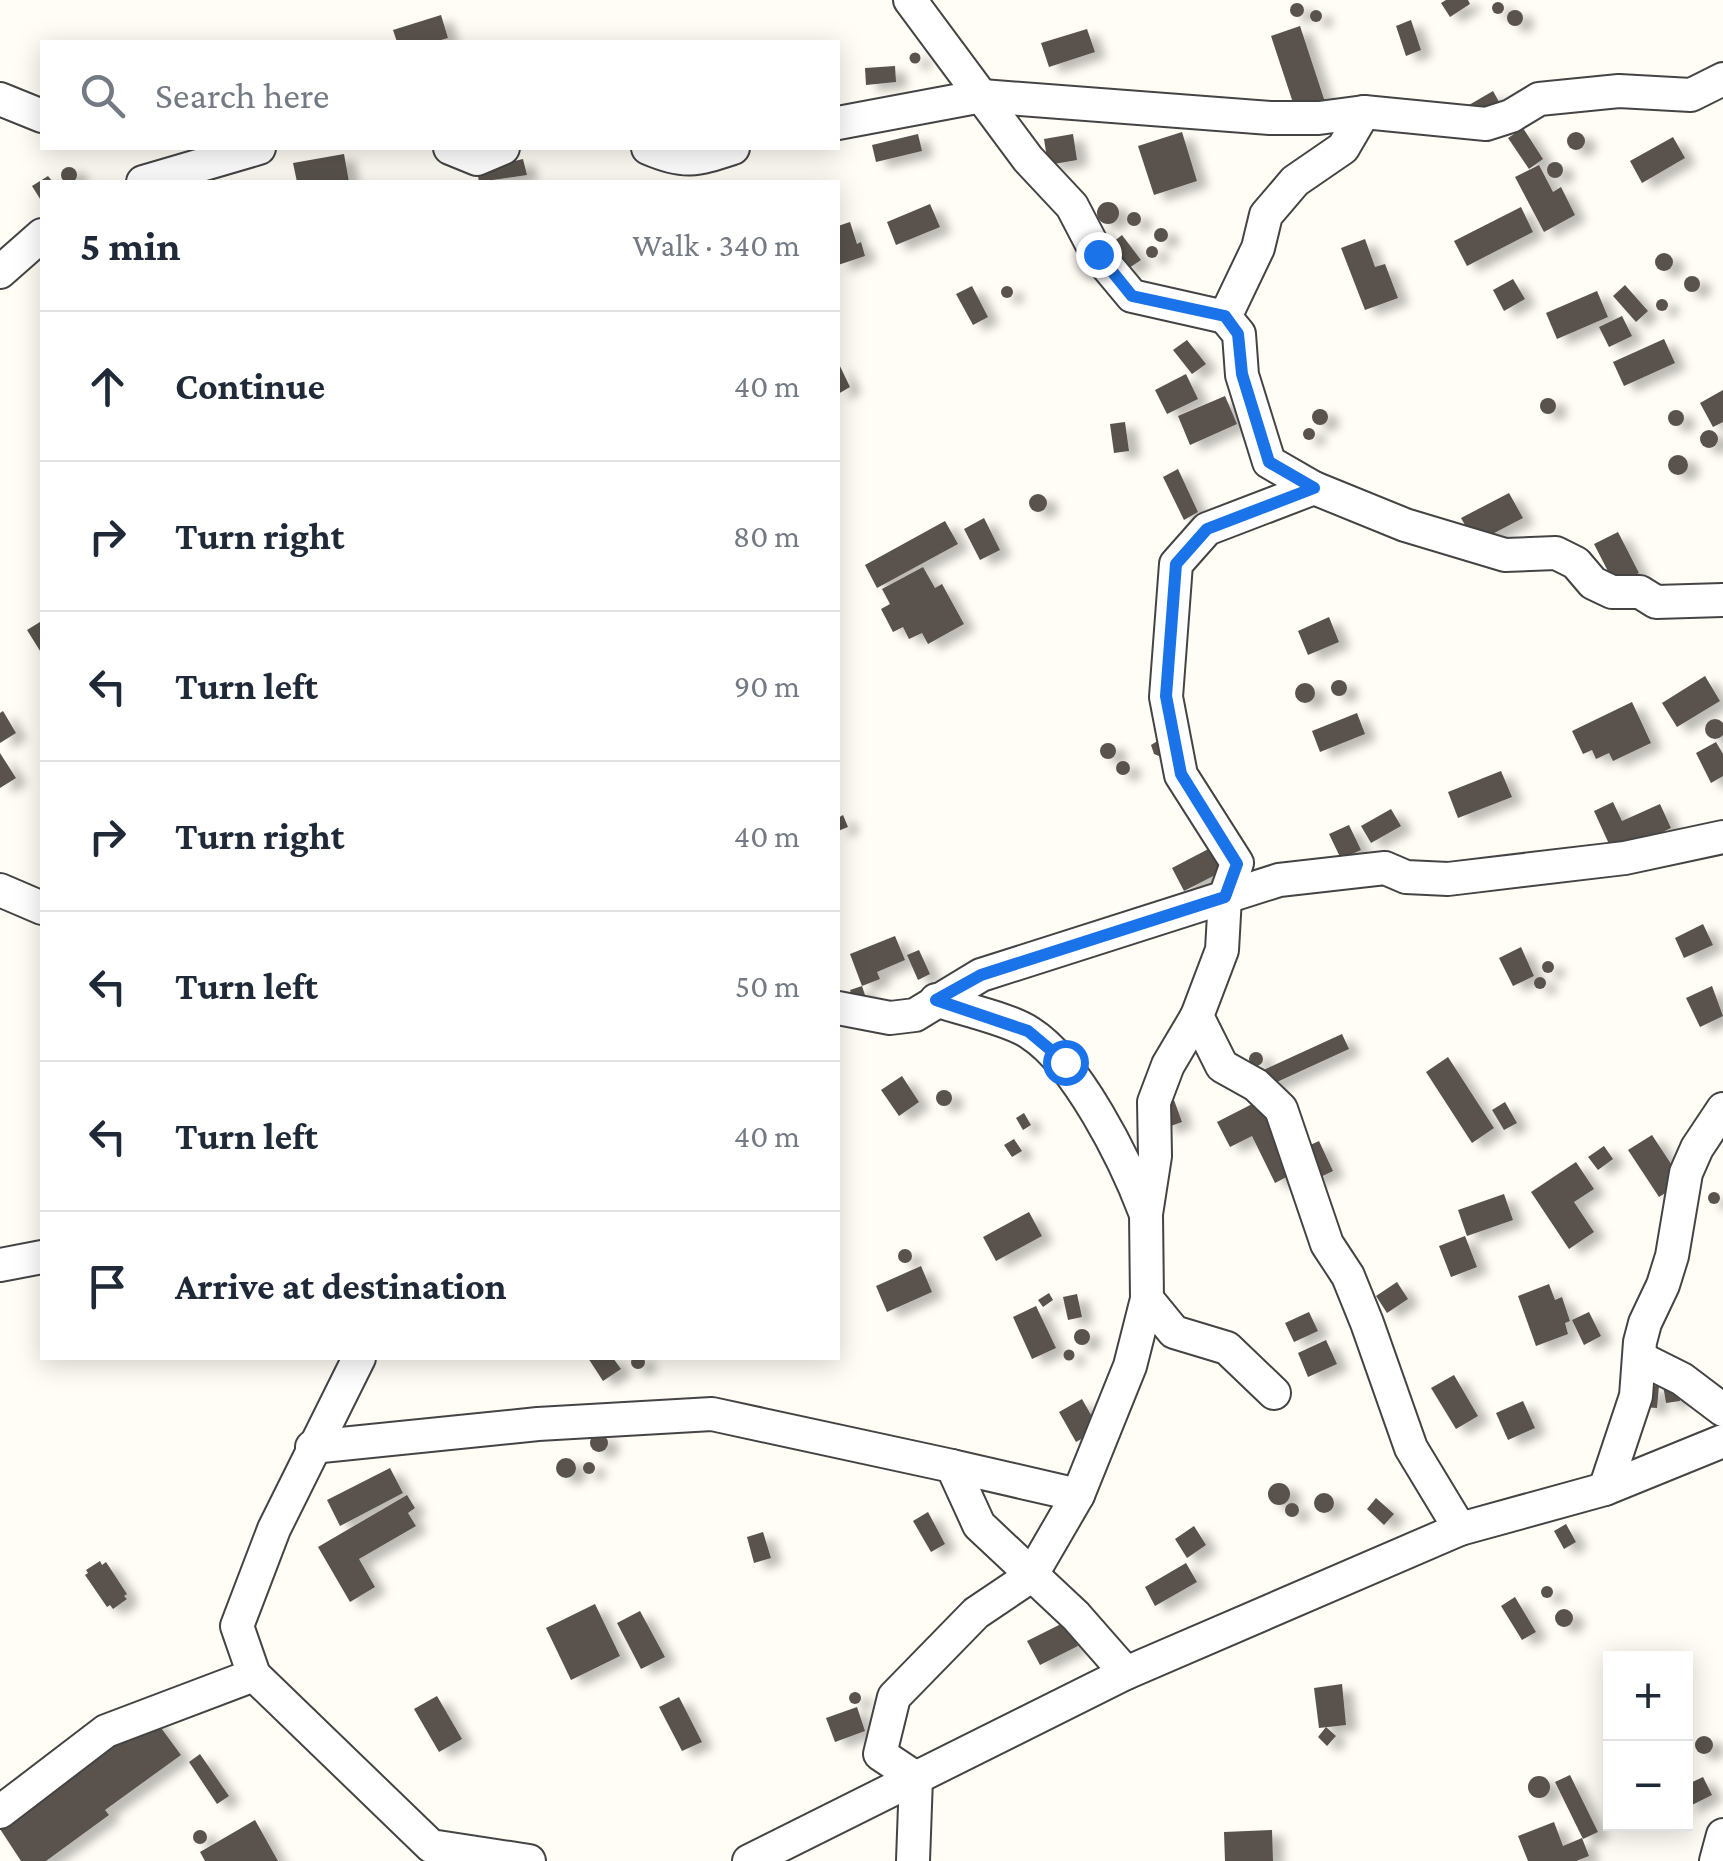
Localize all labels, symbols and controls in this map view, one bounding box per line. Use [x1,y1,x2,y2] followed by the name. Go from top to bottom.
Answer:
[40,40,840,150] search box
[75,68,130,123] icon: search
[155,74,329,116] text: Search here
[80,222,181,269] text: 5 min
[633,227,800,263] text: Walk · 340 m
[1076,232,1122,278] route end
[80,359,135,414] icon: ahead
[175,365,325,407] text: Continue
[734,368,800,404] text: 40 m
[80,509,135,564] icon: right
[175,515,344,557] text: Turn right
[733,518,800,554] text: 80 m
[80,659,135,714] icon: left
[175,665,318,707] text: Turn left
[734,668,800,704] text: 90 m
[80,809,135,864] icon: right
[175,815,344,857] text: Turn right
[734,818,800,854] text: 40 m
[80,959,135,1014] icon: left
[175,965,318,1007] text: Turn left
[735,968,800,1004] text: 50 m
[1043,1040,1089,1086] route start
[80,1109,135,1164] icon: left
[175,1115,318,1157] text: Turn left
[734,1118,800,1154] text: 40 m
[80,1259,135,1314] icon: arrive
[175,1265,507,1307] text: Arrive at destination
[1603,1651,1693,1831] map controls
[1603,1651,1693,1741] button: +
[1603,1741,1693,1831] button: −

